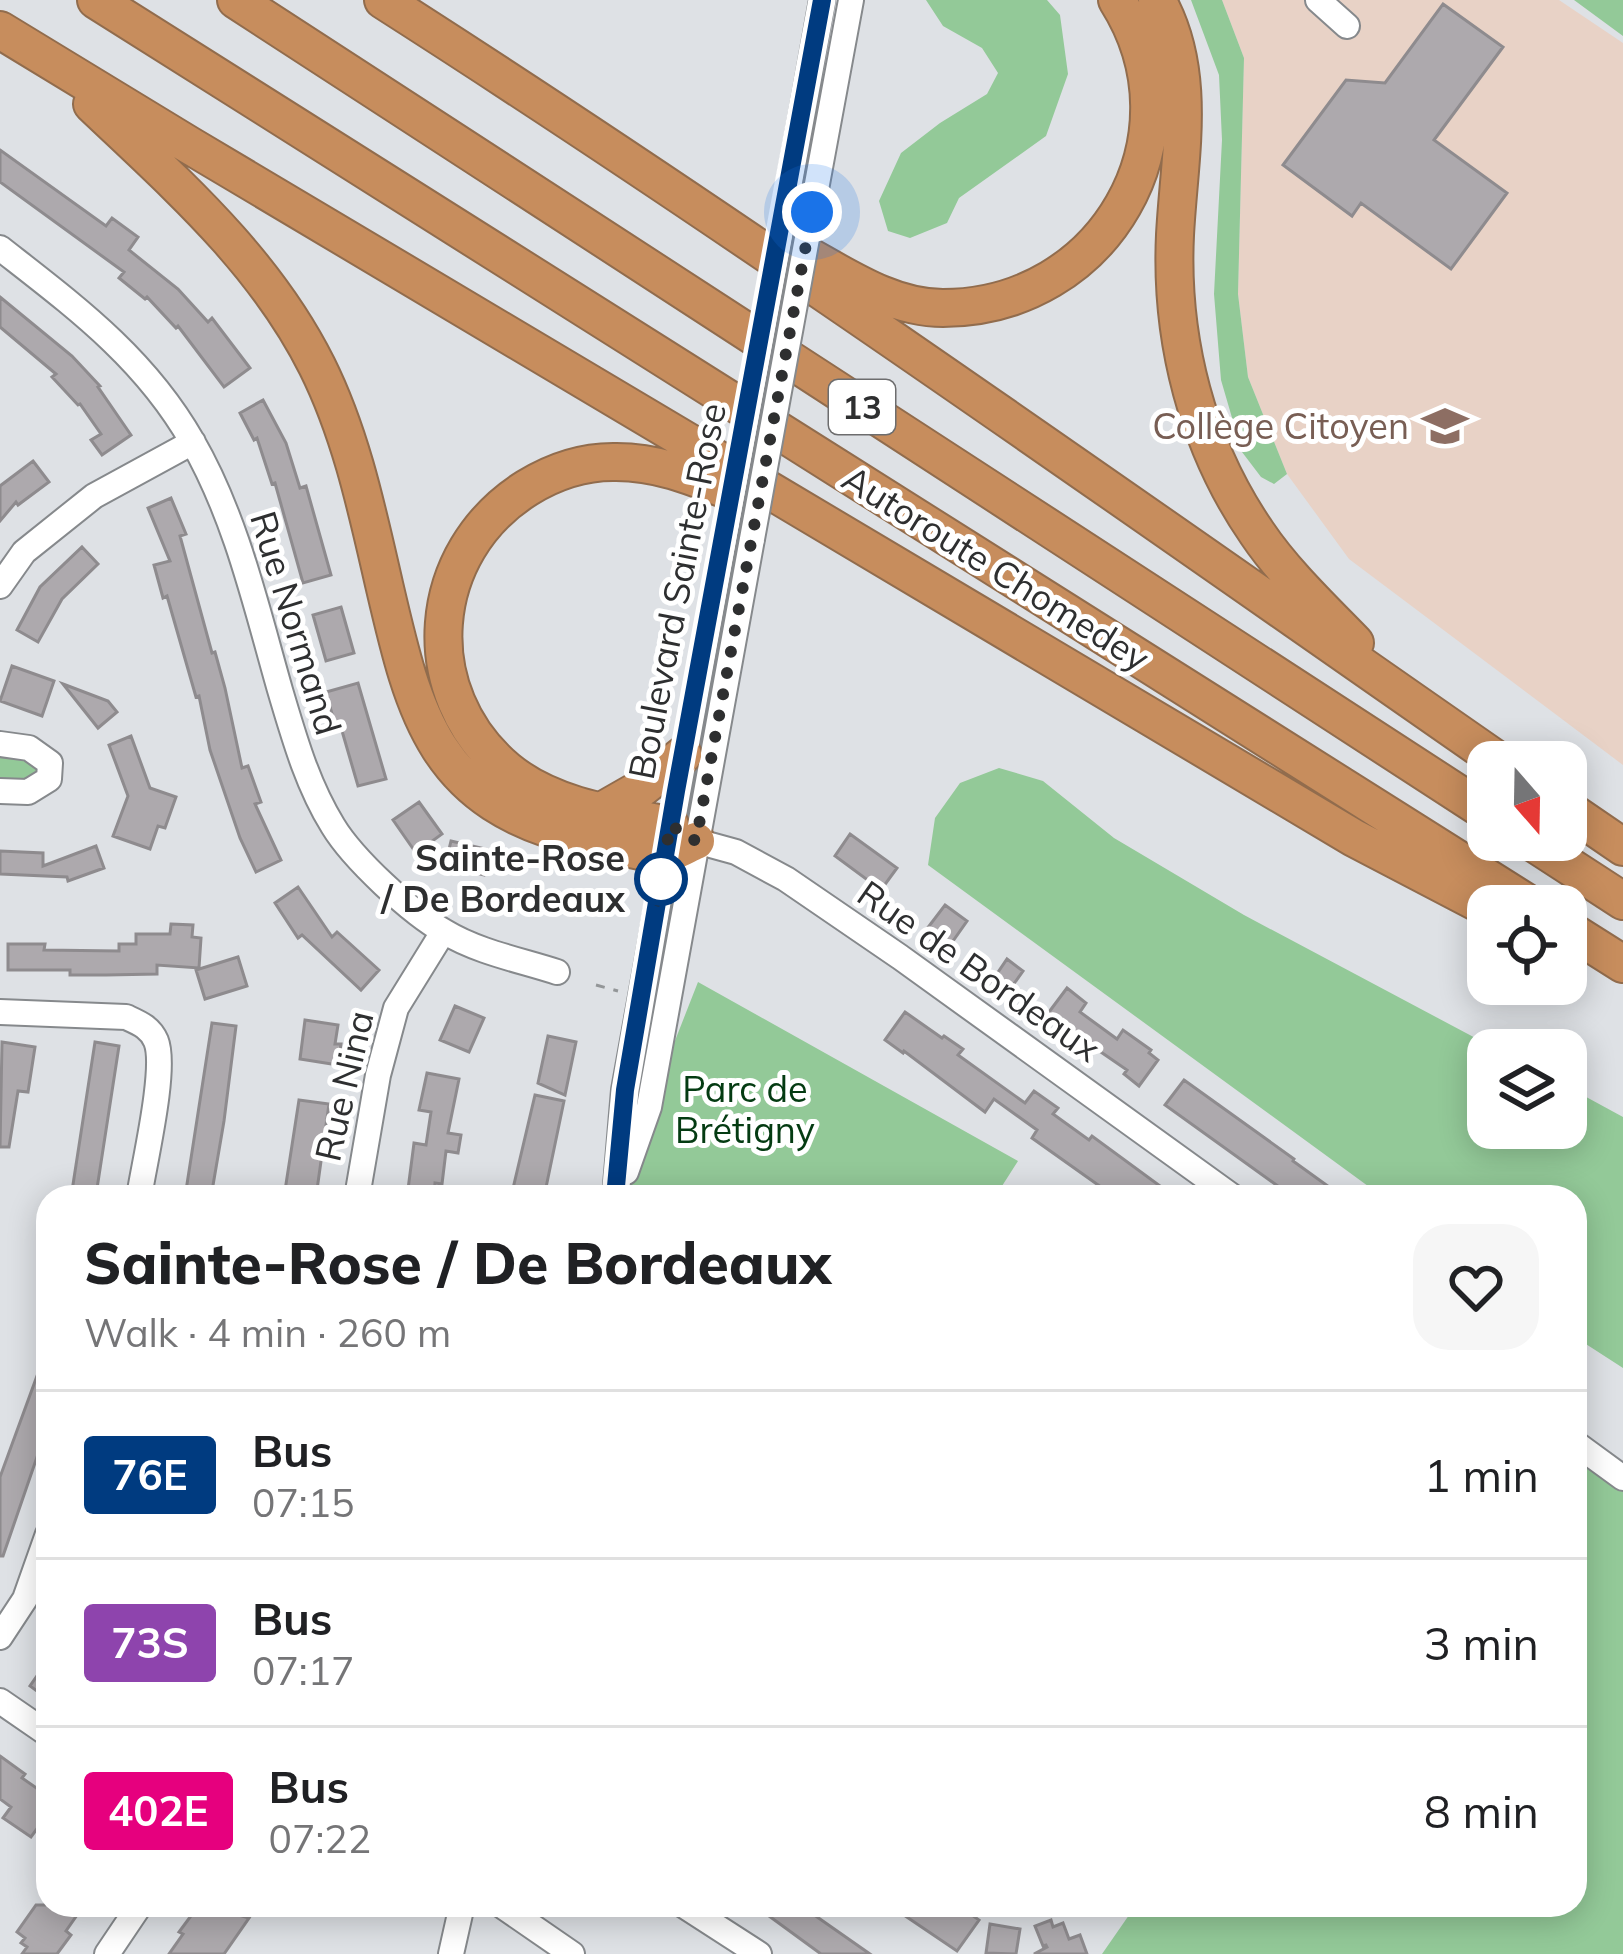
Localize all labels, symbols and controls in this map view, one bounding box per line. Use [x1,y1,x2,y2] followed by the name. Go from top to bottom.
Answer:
[782,182,842,242] your location
[829,380,895,434] road number: 13
[618,399,735,783] street label: Boulevard Sainte-Rose
[1420,401,1470,451] school or university icon: Collège Citoyen
[1152,403,1409,448] place label: Collège Citoyen
[835,455,1158,680] street label: Autoroute Chomedey
[241,506,352,740] street label: Rue Normand
[1467,741,1587,861] north arrow
[1467,741,1587,1149] map controls
[380,835,626,921] place label: Sainte-Rose / De Bordeaux
[636,854,686,904] marker: Sainte-Rose / De Bordeaux
[849,870,1109,1071] street label: Rue de Bordeaux
[1467,885,1587,1005] button: locate
[304,1006,383,1165] street label: Rue Nina
[1467,1029,1587,1149] button: layers
[675,1066,815,1152] park label: Parc de Brétigny
[1413,1224,1539,1350] button: heart
[84,1227,831,1298] text: Sainte-Rose / De Bordeaux
[84,1308,451,1357] text: Walk · 4 min · 260 m
[252,1422,332,1478] text: Bus
[1424,1447,1539,1503] text: 1 min
[112,1448,188,1501] text: 76E
[252,1478,355,1527] text: 07:15
[252,1590,332,1646] text: Bus
[1424,1615,1539,1671] text: 3 min
[111,1616,189,1669] text: 73S
[252,1646,355,1695] text: 07:17
[269,1758,349,1814] text: Bus
[1424,1783,1539,1839] text: 8 min
[108,1784,209,1837] text: 402E
[269,1814,371,1863] text: 07:22

